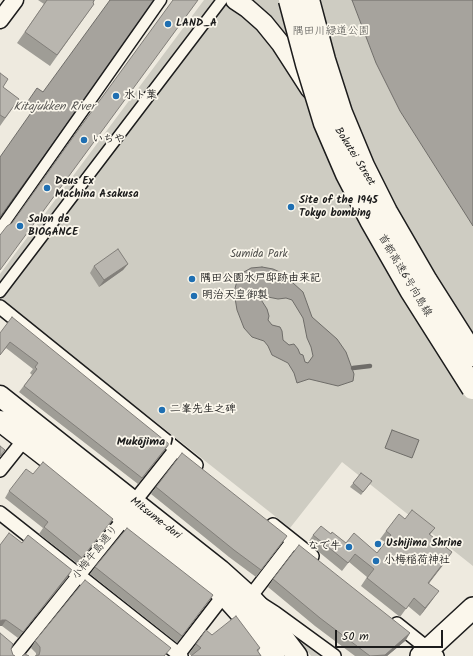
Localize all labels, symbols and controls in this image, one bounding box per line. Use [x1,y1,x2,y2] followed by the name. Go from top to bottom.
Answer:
[176,17,217,31] place label: LAND_A
[163,19,173,29] marker: LAND_A
[293,25,369,39] park label: 隅田川緑道公園
[124,89,157,103] place label: 水ト葉
[111,91,121,101] marker: 水ト葉
[13,101,95,115] water label: Kitajukken River
[331,125,377,189] street label: Bokutei Street
[92,133,125,147] place label: いちや
[79,135,89,145] marker: いちや
[55,175,138,201] place label: Deus Ex Machina Asakusa
[42,183,52,193] marker: Deus Ex Machina Asakusa
[299,194,378,220] place label: Site of the 1945 Tokyo bombing
[286,202,296,212] marker: Site of the 1945 Tokyo bombing
[28,213,78,239] place label: Salon de BIOGANCE
[15,221,25,231] marker: Salon de BIOGANCE
[374,232,434,320] street label: 首都高速6号向島線
[230,248,288,262] park label: Sumida Park
[200,272,321,286] place label: 隅田公園水戸邸跡由来記
[187,274,197,284] marker: 隅田公園水戸邸跡由来記
[202,289,268,303] place label: 明治天皇御製
[189,291,199,301] marker: 明治天皇御製
[170,403,236,417] place label: 二峯先生之碑
[157,405,167,415] marker: 二峯先生之碑
[117,436,173,450] district label: Mukōjima 1
[127,495,183,543] street label: Mitsume-dori
[70,523,122,583] street label: 小梅牛島通り
[386,537,462,551] place label: Ushijima Shrine
[373,539,383,549] marker: Ushijima Shrine
[308,540,341,554] place label: なで牛
[344,542,354,552] marker: なで牛
[384,554,450,568] place label: 小梅稲荷神社
[371,556,381,566] marker: 小梅稲荷神社
[337,622,445,648] scale bar
[342,627,369,646] text: 50 m

